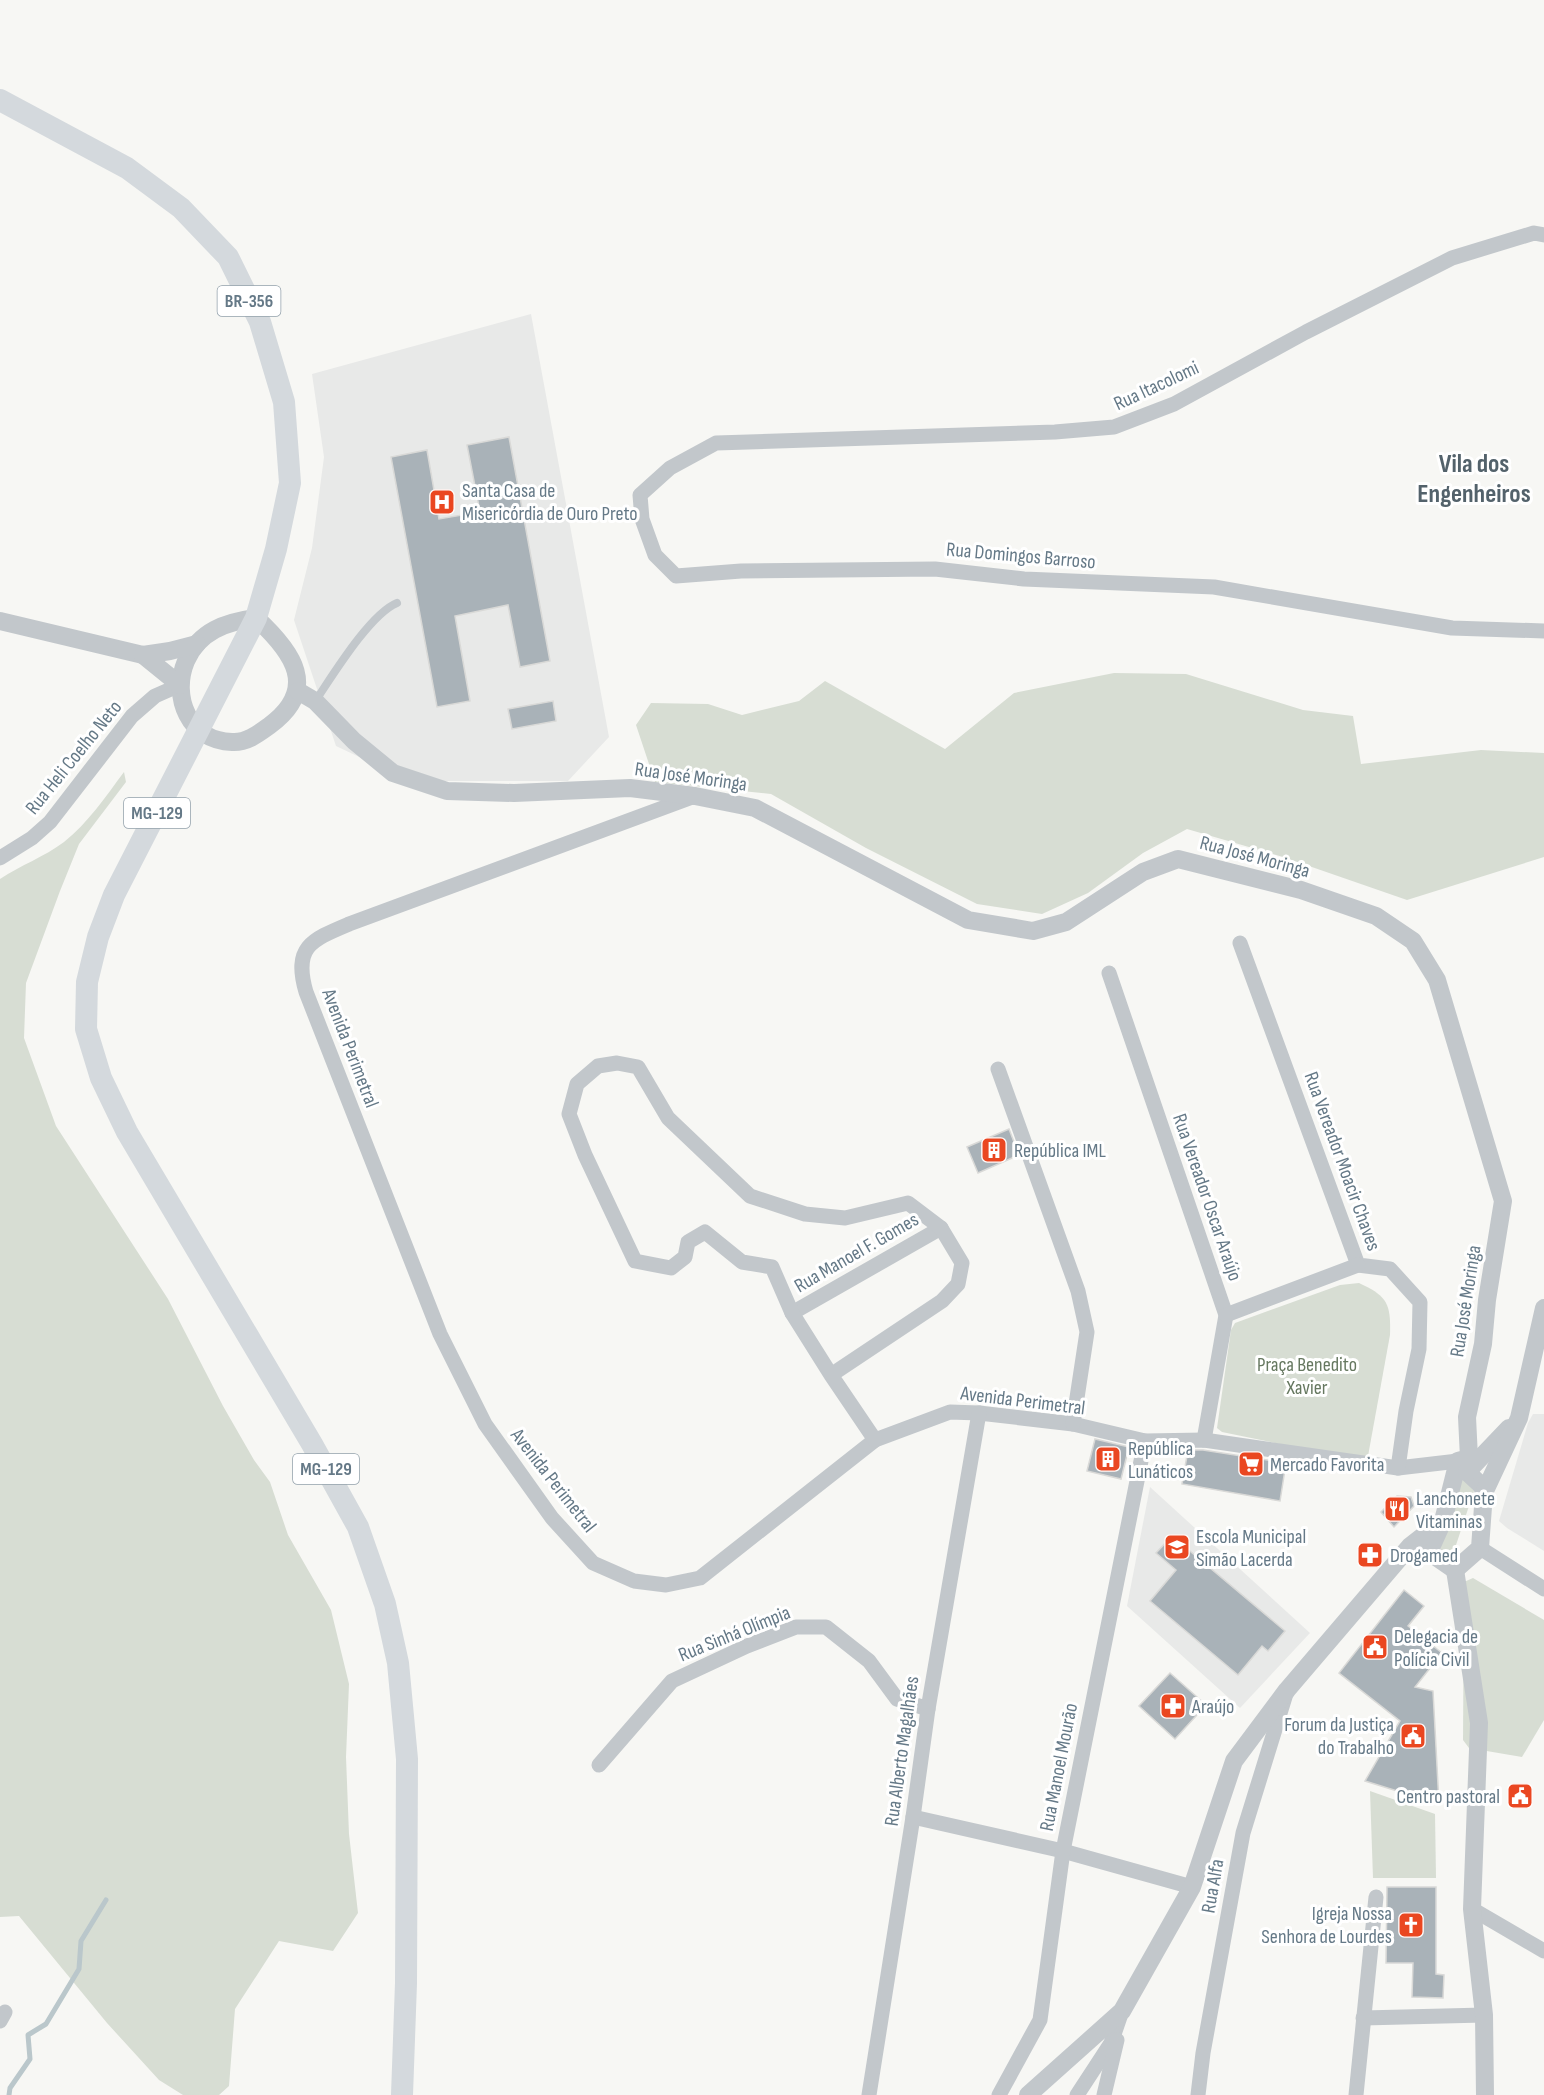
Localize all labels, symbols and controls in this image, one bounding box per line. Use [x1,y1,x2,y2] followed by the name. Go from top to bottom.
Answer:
[218,286,280,316] road number: BR-356
[1110,356,1203,416] street label: Rua Itacolomi
[1417,449,1531,510] district label: Vila dos Engenheiros
[462,479,638,526] place label: Santa Casa de Misericórdia de Ouro Preto
[427,487,457,517] hospital icon: Santa Casa de Misericórdia de Ouro Preto
[945,538,1097,574] street label: Rua Domingos Barroso
[20,696,127,819] street label: Rua Heli Coelho Neto
[633,757,748,797] street label: Rua José Moringa
[124,798,190,828] road number: MG-129
[1197,831,1312,883] street label: Rua José Moringa
[316,985,384,1111] street label: Avenida Perimetral
[1299,1069,1386,1254] street label: Rua Vereador Moacir Chaves
[1167,1111,1247,1284] street label: Rua Vereador Oscar Araújo
[979,1135,1009,1165] building icon: República IML
[1014,1139,1106,1163] place label: República IML
[790,1208,923,1298] street label: Rua Manoel F. Gomes
[1445,1244,1487,1359] street label: Rua José Moringa
[1257,1353,1357,1400] park label: Praça Benedito Xavier
[958,1381,1086,1421] street label: Avenida Perimetral
[505,1423,601,1537] street label: Avenida Perimetral
[1128,1437,1193,1484] place label: República Lunáticos
[1093,1444,1123,1474] building icon: República Lunáticos
[1236,1449,1266,1479] supermarket icon: Mercado Favorita
[1270,1453,1384,1477] place label: Mercado Favorita
[293,1454,359,1484] road number: MG-129
[1416,1487,1495,1534] place label: Lanchonete Vitaminas
[1382,1494,1412,1524] restaurant icon: Lanchonete Vitaminas
[1196,1525,1306,1572] place label: Escola Municipal Simão Lacerda
[1162,1532,1192,1562] school or university icon: Escola Municipal Simão Lacerda
[1355,1540,1385,1570] pharmacy icon: Drogamed
[1390,1544,1458,1568] place label: Drogamed
[675,1601,794,1667] street label: Rua Sinhá Olímpia
[1394,1625,1478,1672] place label: Delegacia de Polícia Civil
[1360,1632,1390,1662] public building icon: Delegacia de Polícia Civil
[880,1675,924,1828] street label: Rua Alberto Magalhães
[1158,1691,1188,1721] pharmacy icon: Araújo
[1191,1695,1234,1719] place label: Araújo
[1035,1701,1083,1833] street label: Rua Manoel Mourão
[1284,1713,1394,1760] place label: Forum da Justiça do Trabalho
[1398,1721,1428,1751] public building icon: Forum da Justiça do Trabalho
[1505,1781,1535,1811] public building icon: Centro pastoral
[1397,1785,1500,1809] place label: Centro pastoral
[1196,1857,1230,1915] street label: Rua Alfa
[1261,1902,1392,1949] place label: Igreja Nossa Senhora de Lourdes
[1396,1910,1426,1940] church icon: Igreja Nossa Senhora de Lourdes

